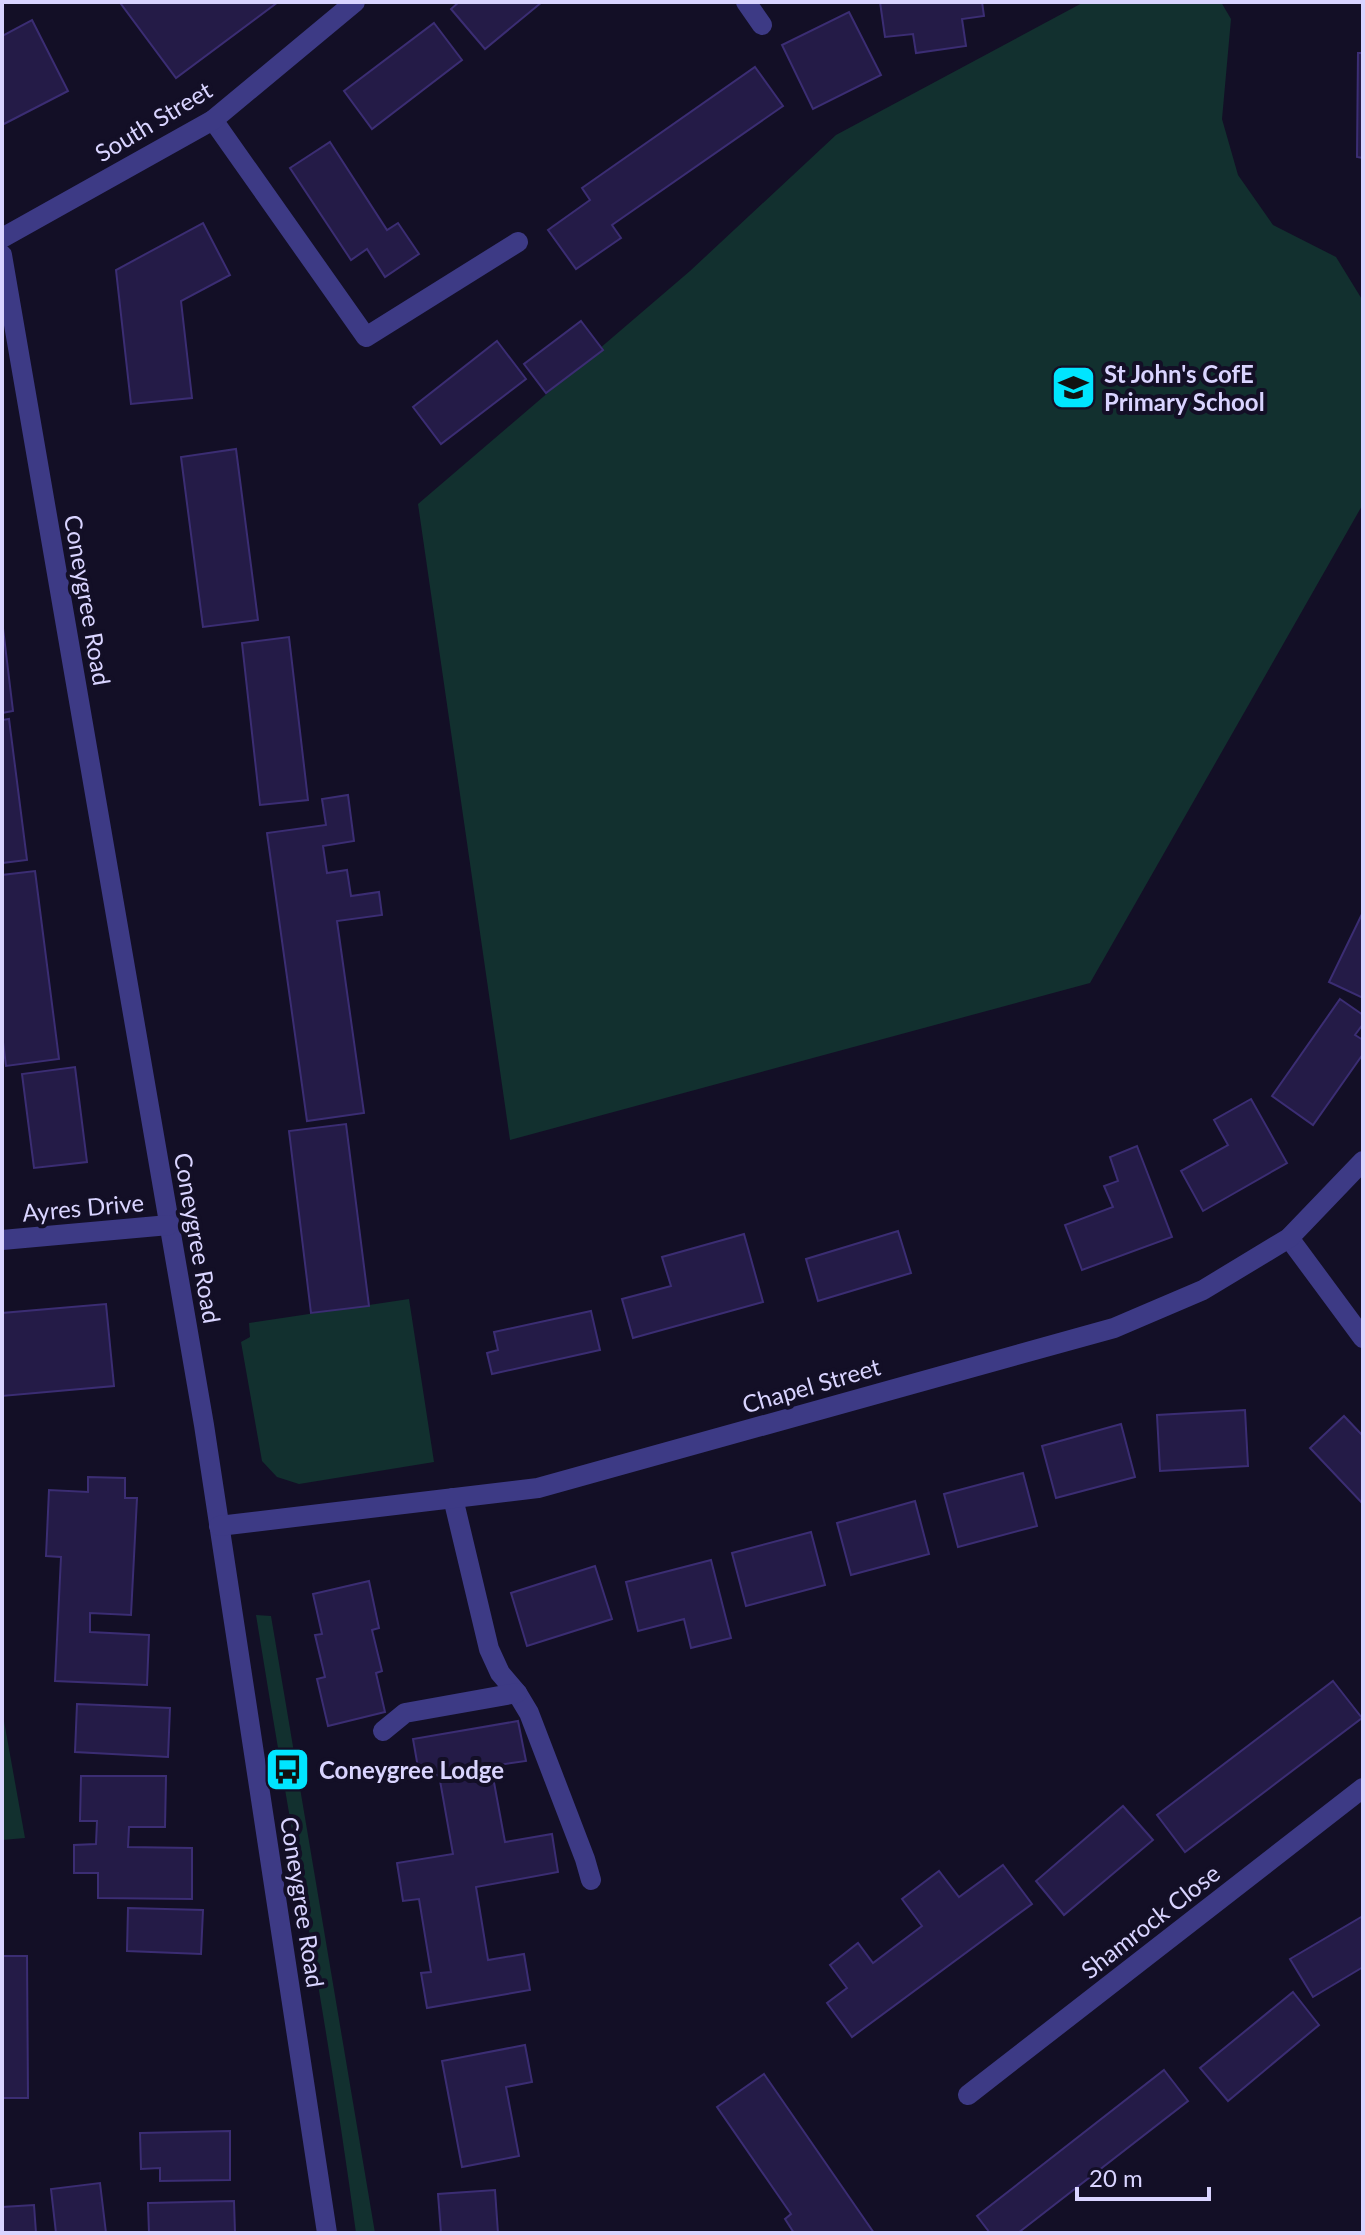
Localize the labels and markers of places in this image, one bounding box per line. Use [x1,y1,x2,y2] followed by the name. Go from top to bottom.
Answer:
[1104,359,1265,416] place label: St John's CofE Primary School
[1049,363,1097,411] school or university icon: St John's CofE Primary School
[264,1745,312,1793] bus stop icon: Coneygree Lodge
[319,1755,504,1784] place label: Coneygree Lodge

